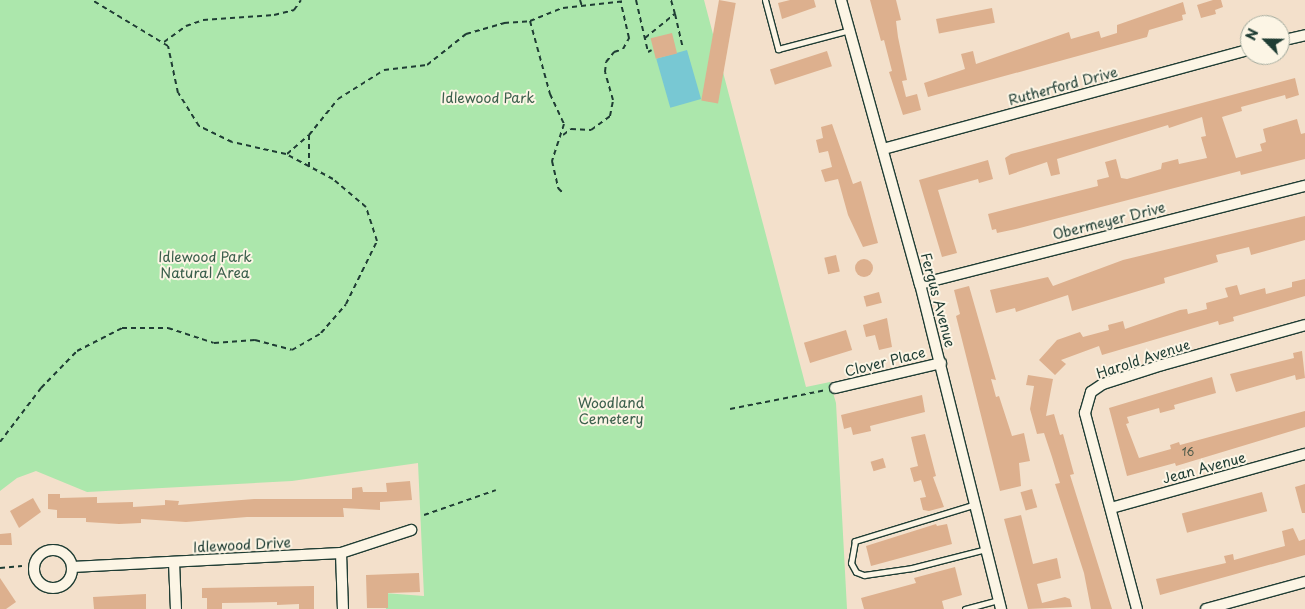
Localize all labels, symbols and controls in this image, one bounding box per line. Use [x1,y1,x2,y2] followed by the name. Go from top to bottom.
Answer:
[1240,15,1290,65] north arrow
[1240,25,1263,44] text: N
[1006,63,1120,109] street label: Rutherford Drive
[441,90,535,106] park label: Idlewood Park
[1051,199,1167,243] street label: Obermeyer Drive
[158,249,252,282] park label: Idlewood Park Natural Area
[917,251,959,349] street label: Fergus Avenue
[1094,336,1192,382] street label: Harold Avenue
[843,344,927,380] street label: Clover Place
[578,395,644,428] park label: Woodland Cemetery
[1182,445,1194,459] house number: 16
[1161,449,1247,487] street label: Jean Avenue
[192,534,292,556] street label: Idlewood Drive

